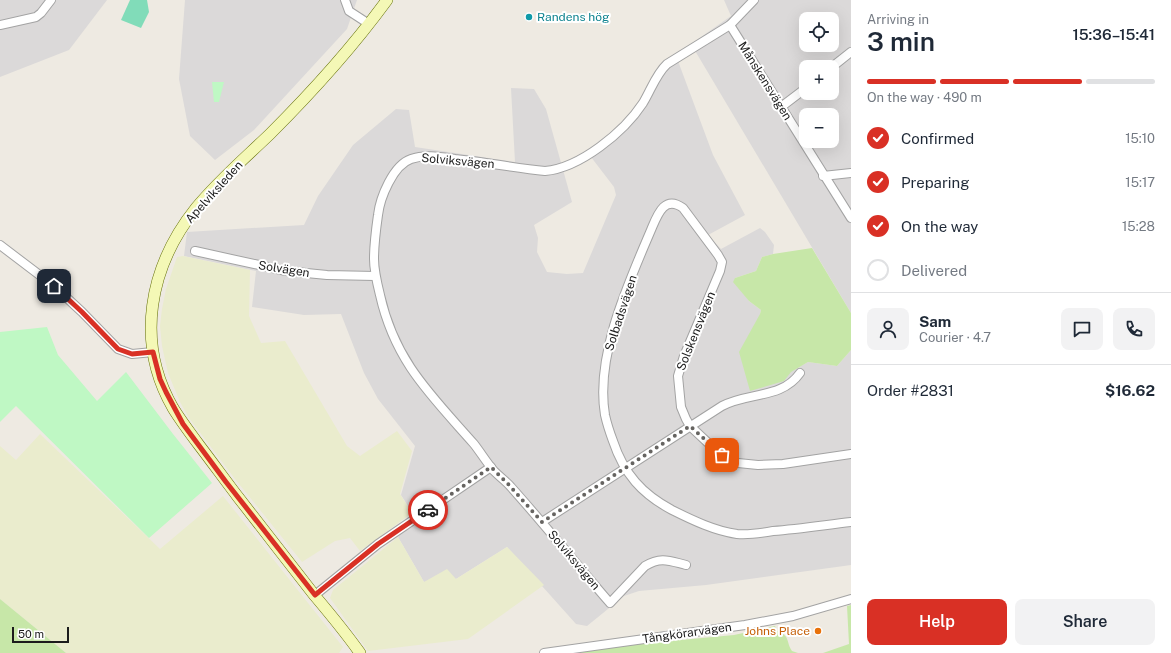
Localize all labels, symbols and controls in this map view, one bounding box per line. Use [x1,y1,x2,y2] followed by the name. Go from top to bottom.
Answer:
[537,10,609,24] place label: Randens hög
[524,12,534,22] marker: Randens hög
[799,12,839,148] map controls
[799,12,839,52] button: locate
[867,12,929,27] text: Arriving in
[867,26,935,57] text: 3 min
[1072,26,1155,43] text: 15:36–15:41
[735,39,795,123] street label: Månskensvägen
[799,60,839,100] button: +
[867,90,982,105] text: On the way · 490 m
[799,108,839,148] button: −
[867,127,889,149] icon: check
[901,130,974,147] text: Confirmed
[1125,131,1155,146] text: 15:10
[421,151,495,171] street label: Solviksvägen
[182,158,246,226] street label: Apelviksleden
[867,171,889,193] icon: check
[901,174,970,191] text: Preparing
[1125,175,1155,190] text: 15:17
[867,215,889,237] icon: check
[901,218,978,235] text: On the way
[1122,219,1155,234] text: 15:28
[257,258,311,280] street label: Solvägen
[901,262,967,279] text: Delivered
[37,269,71,303] pin
[602,273,640,353] street label: Solbadsvägen
[43,275,65,297] icon: home
[674,289,718,373] street label: Solskensvägen
[867,308,909,350] button: person
[1061,308,1103,350] button: chat
[1113,308,1155,350] button: phone
[919,313,951,330] text: Sam
[919,330,991,345] text: Courier · 4.7
[867,382,954,399] text: Order #2831
[1105,382,1155,399] text: $16.62
[705,438,739,472] pin
[711,444,733,466] icon: bag
[408,490,448,530] courier
[417,499,439,521] icon: car
[545,527,603,593] street label: Solviksvägen
[867,599,1007,645] button: Help
[1015,599,1155,645] button: Share
[641,620,733,646] street label: Tångkörarvägen
[745,624,810,638] place label: Johns Place
[12,625,69,644] scale bar
[813,626,823,636] marker: Johns Place
[18,628,44,640] text: 50 m

